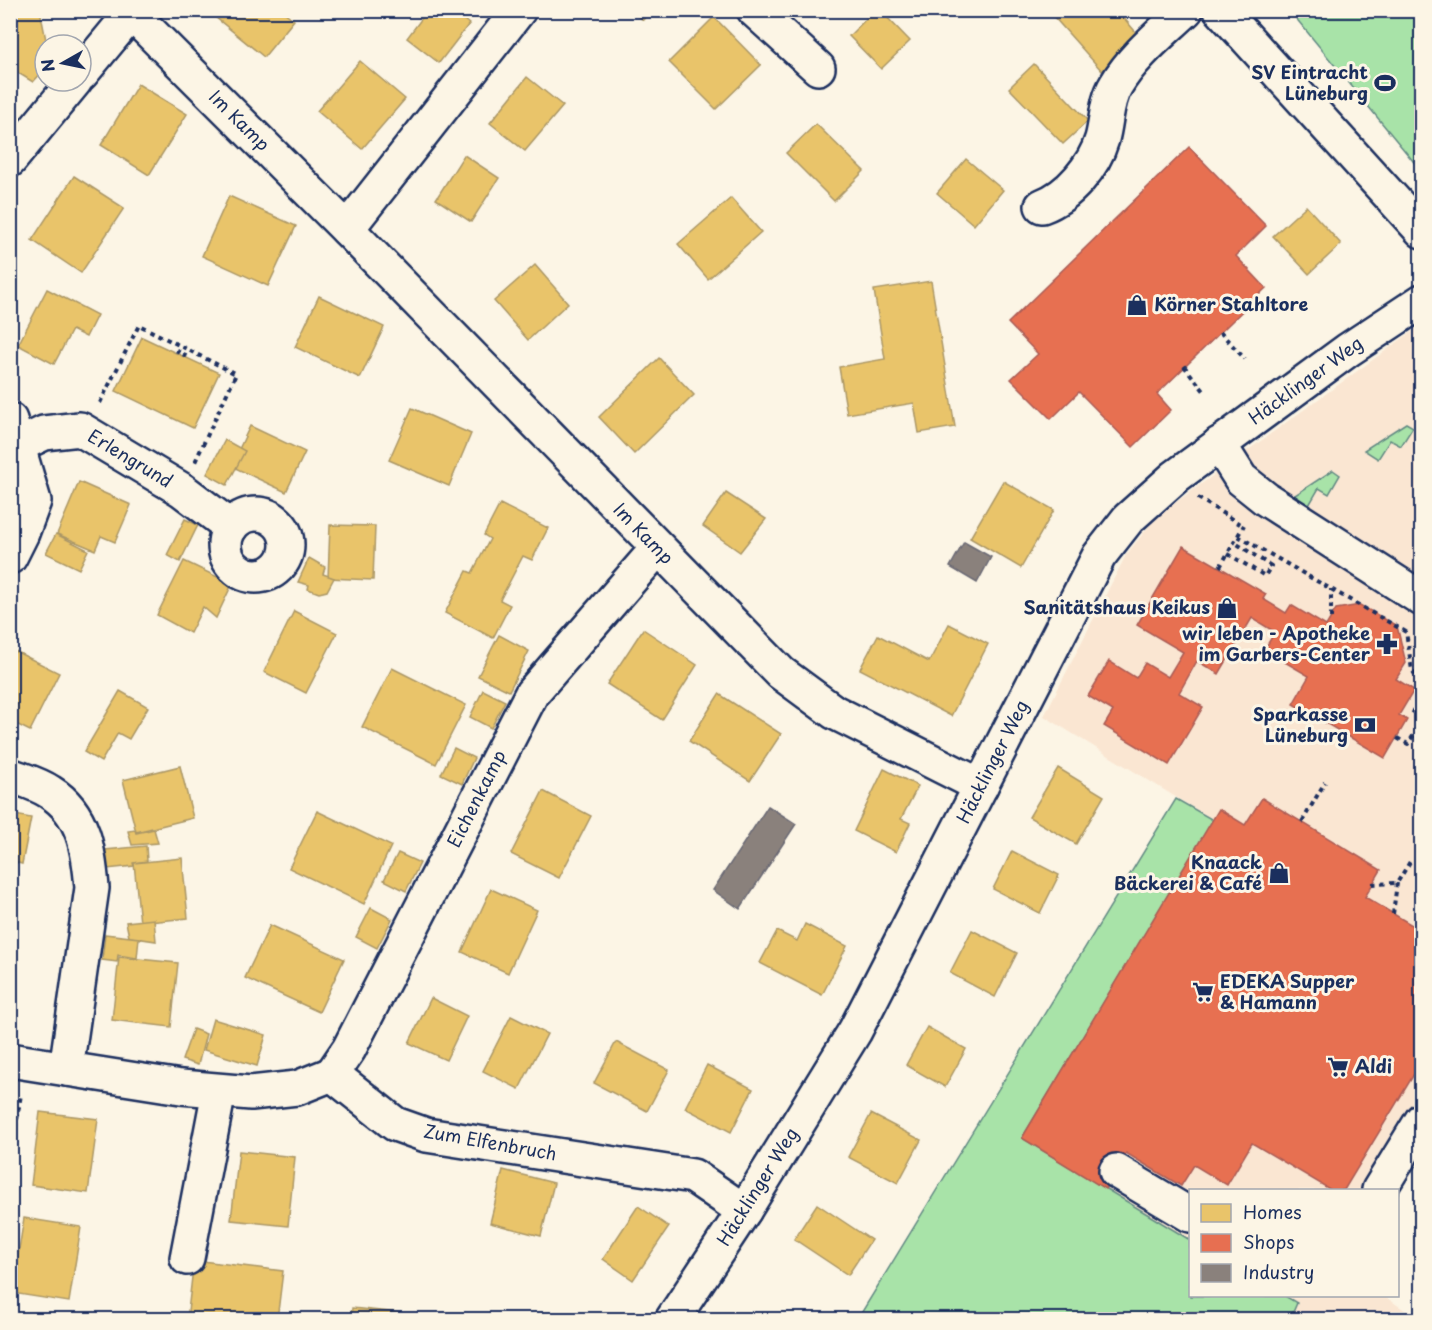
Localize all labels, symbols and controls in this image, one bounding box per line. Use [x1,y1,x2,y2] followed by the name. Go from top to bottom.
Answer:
[33,33,93,93] north arrow
[34,57,60,74] text: N
[1251,58,1368,106] place label: SV Eintracht Lüneburg
[1373,71,1397,95] sports icon: SV Eintracht Lüneburg
[203,83,277,157] street label: Im Kamp
[1154,290,1308,317] place label: Körner Stahltore
[1125,293,1149,317] shop icon: Körner Stahltore
[1243,329,1368,430] street label: Häcklinger Weg
[83,422,178,494] street label: Erlengrund
[608,496,680,570] street label: Im Kamp
[1024,593,1210,620] place label: Sanitätshaus Keikus
[1215,596,1239,620] shop icon: Sanitätshaus Keikus
[1182,619,1371,667] place label: wir leben - Apotheke im Garbers-Center
[1375,632,1399,656] pharmacy icon: wir leben - Apotheke im Garbers-Center
[949,695,1034,828] street label: Häcklinger Weg
[1253,700,1348,748] place label: Sparkasse Lüneburg
[1353,713,1377,737] bank icon: Sparkasse Lüneburg
[440,745,512,852] street label: Eichenkamp
[1114,848,1262,896] place label: Knaack Bäckerei & Café
[1267,861,1291,885] shop icon: Knaack Bäckerei & Café
[1220,967,1355,1015] place label: EDEKA Supper & Hamann
[1191,980,1215,1004] supermarket icon: EDEKA Supper & Hamann
[1355,1052,1392,1079] place label: Aldi
[1326,1055,1350,1079] supermarket icon: Aldi
[422,1117,559,1166] street label: Zum Elfenbruch
[709,1122,804,1251] street label: Häcklinger Weg
[1189,1189,1399,1297] legend
[1243,1198,1301,1225] text: Homes
[1243,1228,1294,1255] text: Shops
[1243,1258,1314,1285] text: Industry

